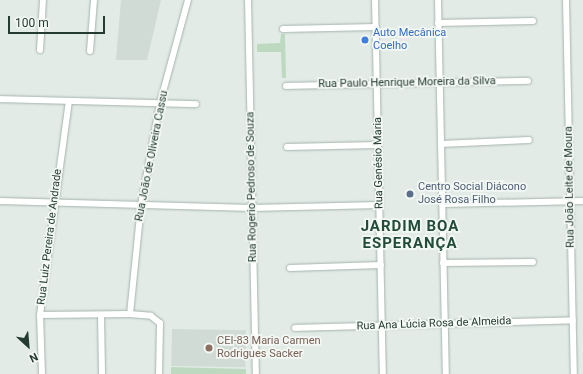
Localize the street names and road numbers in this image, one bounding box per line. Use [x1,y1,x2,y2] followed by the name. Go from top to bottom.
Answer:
[318,75,496,91] street label: Rua Paulo Henrique Moreira da Silva
[133,89,171,223] street label: Rua João de Oliveira Cassu
[244,112,260,262] street label: Rua Rogerio Pedroso de Souza
[372,117,386,209] street label: Rua Genésio Maria
[562,126,578,248] street label: Rua João Leite de Moura
[35,168,65,306] street label: Rua Luiz Pereira de Andrade
[356,315,512,333] street label: Rua Ana Lúcia Rosa de Almeida

